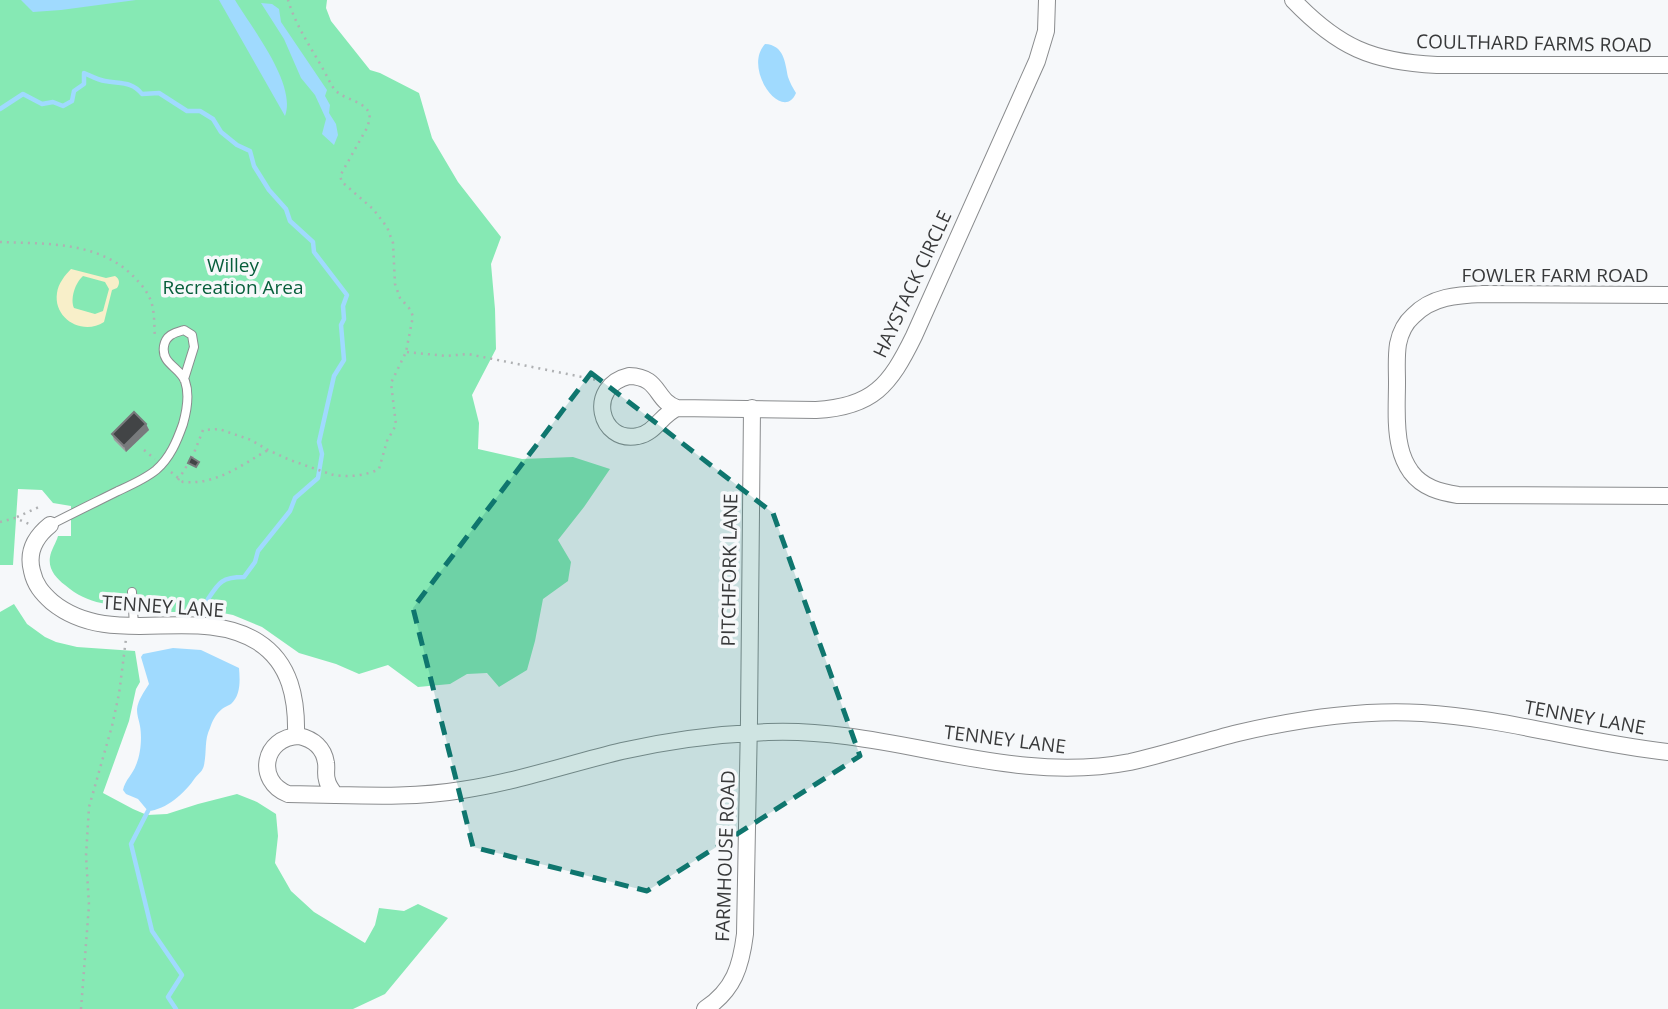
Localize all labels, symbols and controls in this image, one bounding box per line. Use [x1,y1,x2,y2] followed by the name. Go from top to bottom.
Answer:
[1416,28,1652,58] street label: COULTHARD FARMS ROAD
[867,206,957,362] street label: HAYSTACK CIRCLE
[162,252,304,300] park label: Willey Recreation Area
[1461,262,1649,288] street label: FOWLER FARM ROAD
[715,493,743,647] street label: PITCHFORK LANE
[101,589,225,623] street label: TENNEY LANE
[1522,694,1648,740] street label: TENNEY LANE
[943,719,1067,759] street label: TENNEY LANE
[709,770,741,942] street label: FARMHOUSE ROAD

